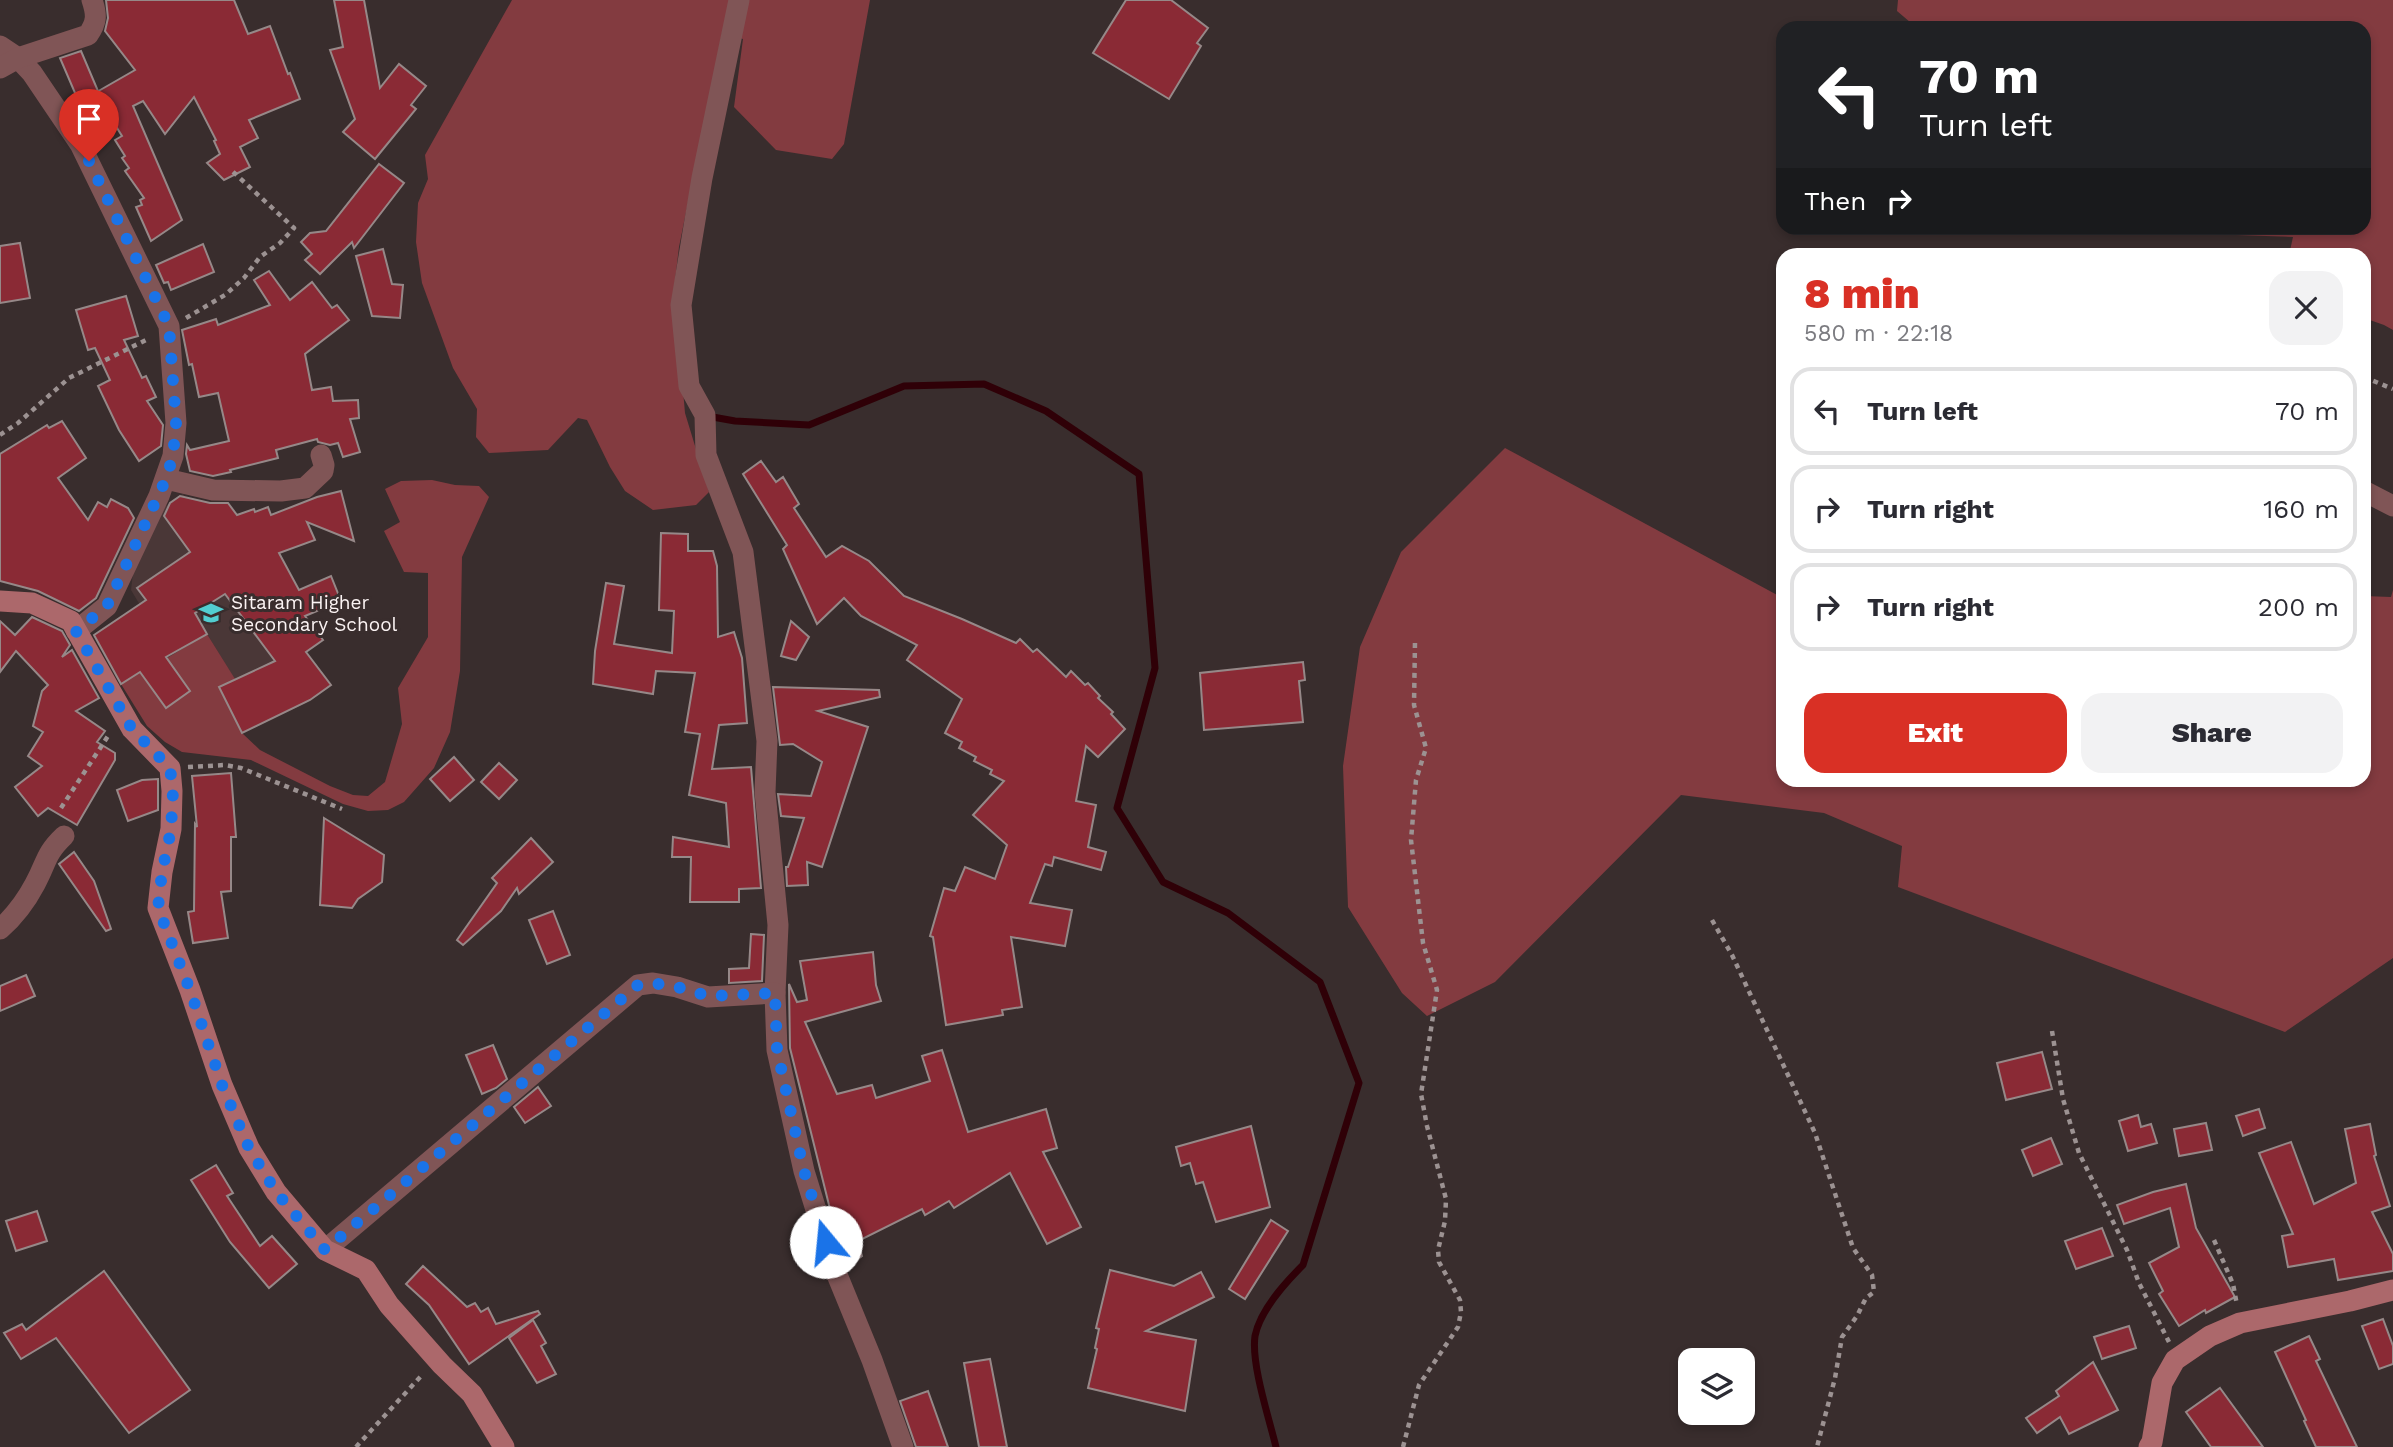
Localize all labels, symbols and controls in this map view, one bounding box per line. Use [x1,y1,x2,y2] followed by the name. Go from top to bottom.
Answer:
[1919,47,2039,105] text: 70 m
[1804,49,1895,140] icon: left
[59,89,119,161] pin
[70,100,108,138] icon: arrive
[1919,106,2052,144] text: Turn left
[1880,182,1918,220] icon: right
[1804,186,1866,216] text: Then
[1804,269,1920,318] text: 8 min
[2269,271,2343,345] button: close
[1804,320,1953,347] text: 580 m · 22:18
[1808,392,1846,430] icon: left
[1867,396,1978,426] text: Turn left
[2275,396,2339,426] text: 70 m
[1808,490,1846,528] icon: right
[1867,494,1994,524] text: Turn right
[2263,494,2339,524] text: 160 m
[1808,588,1846,626] icon: right
[231,591,398,636] place label: Sitaram Higher Secondary School
[1867,592,1994,622] text: Turn right
[2258,592,2339,622] text: 200 m
[197,599,225,627] school or university icon: Sitaram Higher Secondary School
[1804,693,2067,773] button: Exit
[2081,693,2343,773] button: Share
[789,1205,863,1279] position arrow
[1678,1348,1755,1425] map controls
[1678,1348,1755,1425] button: layers

